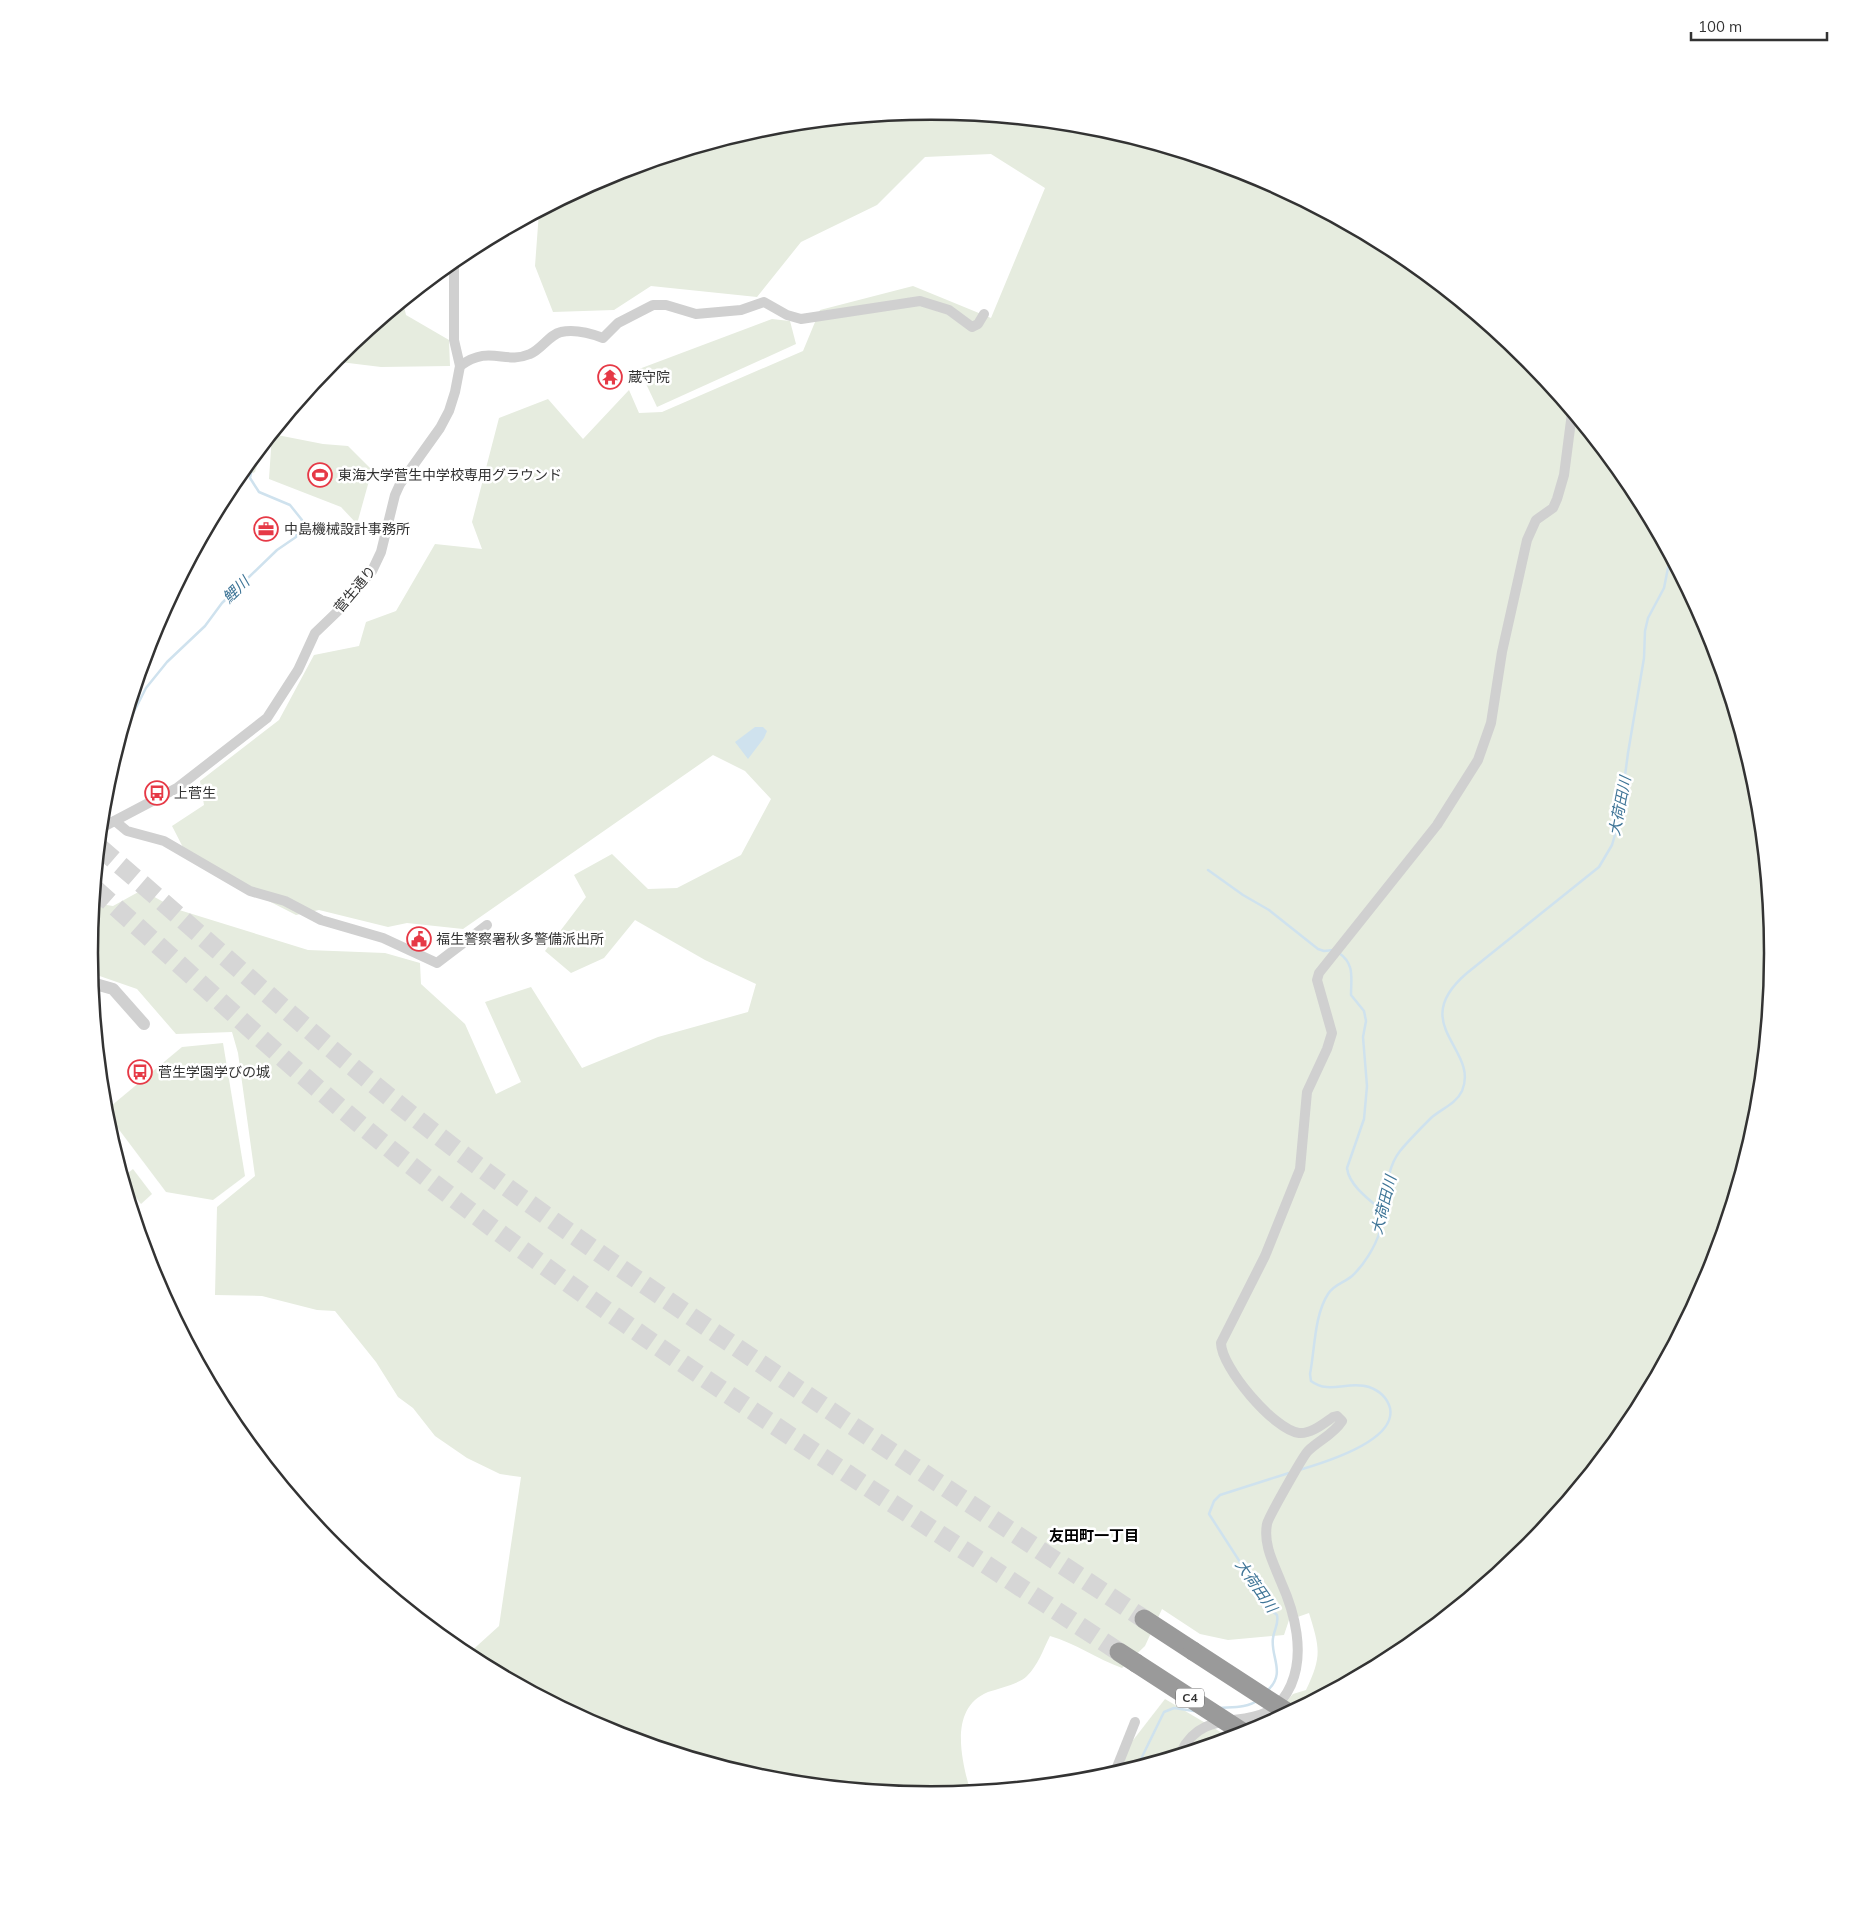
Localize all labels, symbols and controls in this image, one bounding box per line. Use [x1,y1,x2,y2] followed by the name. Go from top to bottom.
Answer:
[1691,10,1827,42] scale bar
[1698,17,1742,36] text: 100 m
[597,364,623,390] temple icon: 蔵守院
[628,368,670,386] place label: 蔵守院
[307,462,333,488] sports icon: 東海大学菅生中学校専用グラウンド
[338,466,562,484] place label: 東海大学菅生中学校専用グラウンド
[253,516,279,542] office icon: 中島機械設計事務所
[284,520,410,538] place label: 中島機械設計事務所
[330,562,380,616] street label: 菅生通り
[218,571,254,607] water label: 鯉川
[1604,773,1635,837] water label: 大荷田川
[144,780,170,806] bus stop icon: 上菅生
[174,784,216,802] place label: 上菅生
[406,926,432,952] public building icon: 福生警察署秋多警備派出所
[436,930,604,948] place label: 福生警察署秋多警備派出所
[127,1059,153,1085] bus stop icon: 菅生学園学びの城
[158,1063,270,1081] place label: 菅生学園学びの城
[1367,1172,1400,1236] water label: 大荷田川
[1049,1526,1139,1545] district label: 友田町一丁目
[1231,1556,1283,1617] water label: 大荷田川
[1176,1689,1204,1708] road number: C4

